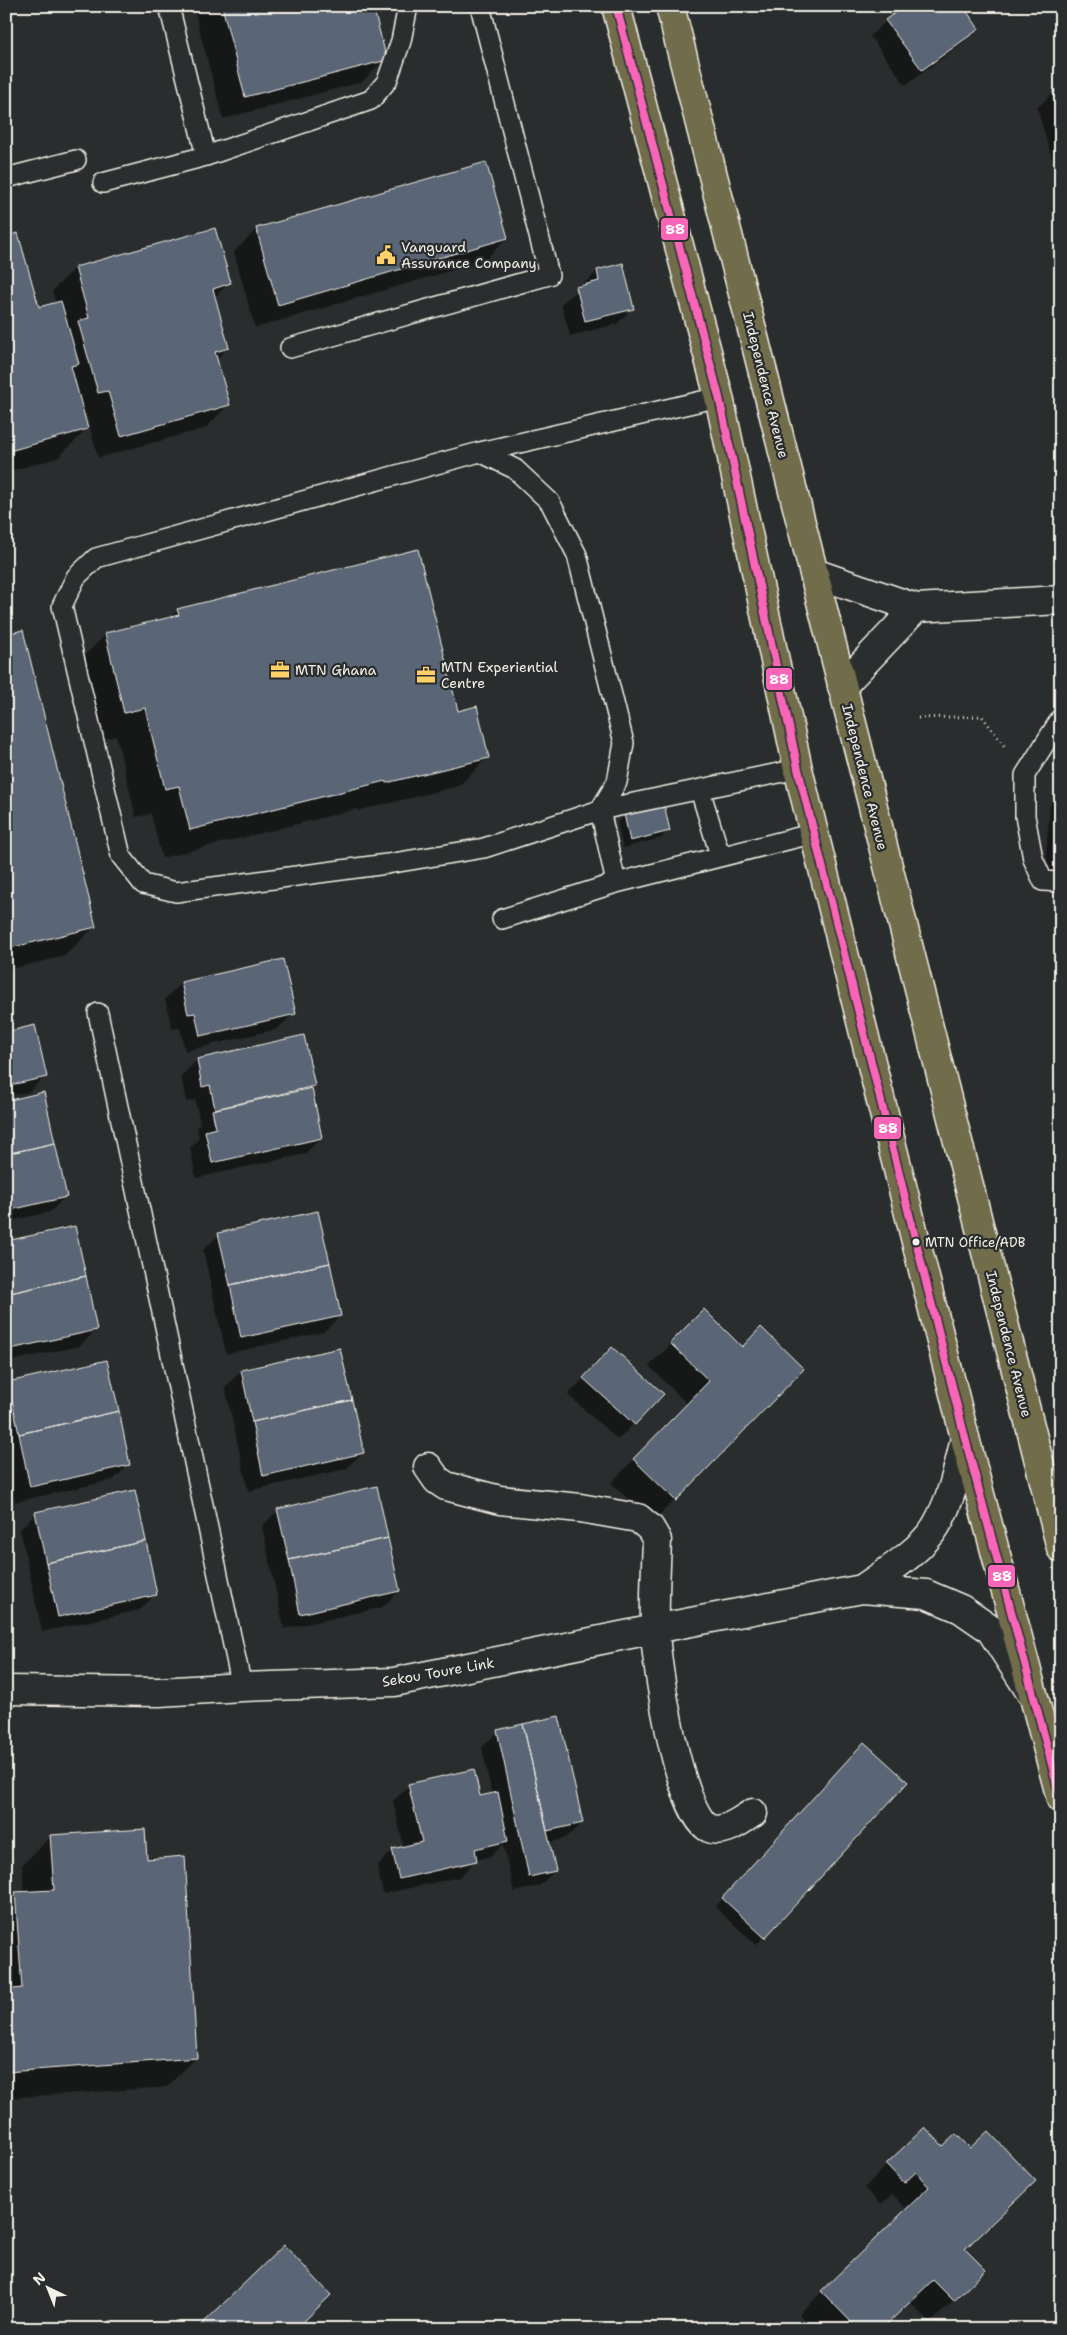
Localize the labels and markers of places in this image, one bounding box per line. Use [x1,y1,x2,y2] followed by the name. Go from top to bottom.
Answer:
[401,238,537,272] place label: Vanguard Assurance Company
[375,244,397,266] public building icon: Vanguard Assurance Company
[441,658,558,692] place label: MTN Experiential Centre
[269,659,291,681] office icon: MTN Ghana
[295,661,377,679] place label: MTN Ghana
[415,664,437,686] office icon: MTN Experiential Centre
[925,1234,1026,1251] place label: MTN Office/ADB
[911,1237,921,1247] marker: MTN Office/ADB

